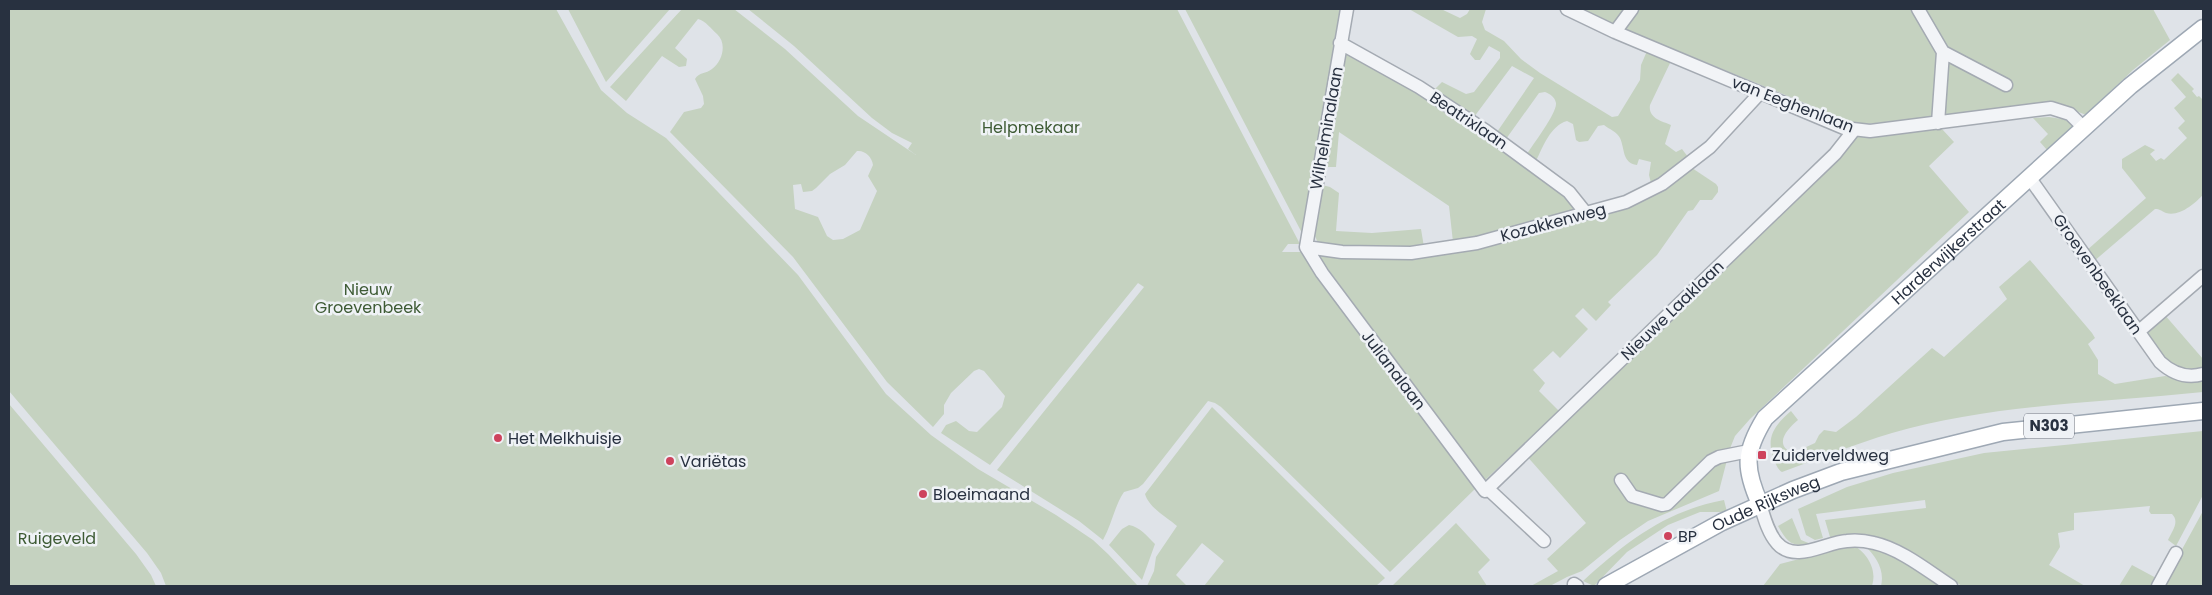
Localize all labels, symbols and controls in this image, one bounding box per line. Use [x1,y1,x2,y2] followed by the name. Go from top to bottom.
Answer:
[1304,65,1349,192] street label: Wilhelminalaan
[1728,71,1857,138] street label: van Eeghenlaan
[1425,86,1512,155] street label: Beatrixlaan
[982,116,1080,139] park label: Helpmekaar
[1886,194,2011,310] street label: Harderwijkerstraat
[1498,197,1608,248] street label: Kozakkenweg
[2047,209,2148,339] street label: Groevenbeeklaan
[1616,255,1729,366] street label: Nieuwe Laaklaan
[315,278,422,319] park label: Nieuw Groevenbeek
[1356,326,1431,415] street label: Julianalaan
[2024,414,2074,438] road number: N303
[508,427,622,450] place label: Het Melkhuisje
[492,432,504,444] marker: Het Melkhuisje
[1772,444,1889,467] place label: Zuiderveldweg
[1756,449,1768,461] marker: Zuiderveldweg
[680,450,746,473] place label: Variëtas
[664,455,676,467] marker: Variëtas
[1708,470,1823,538] street label: Oude Rijksweg
[933,483,1030,506] place label: Bloeimaand
[917,488,929,500] marker: Bloeimaand
[1678,525,1697,548] place label: BP
[18,527,96,550] park label: Ruigeveld
[1662,530,1674,542] marker: BP

